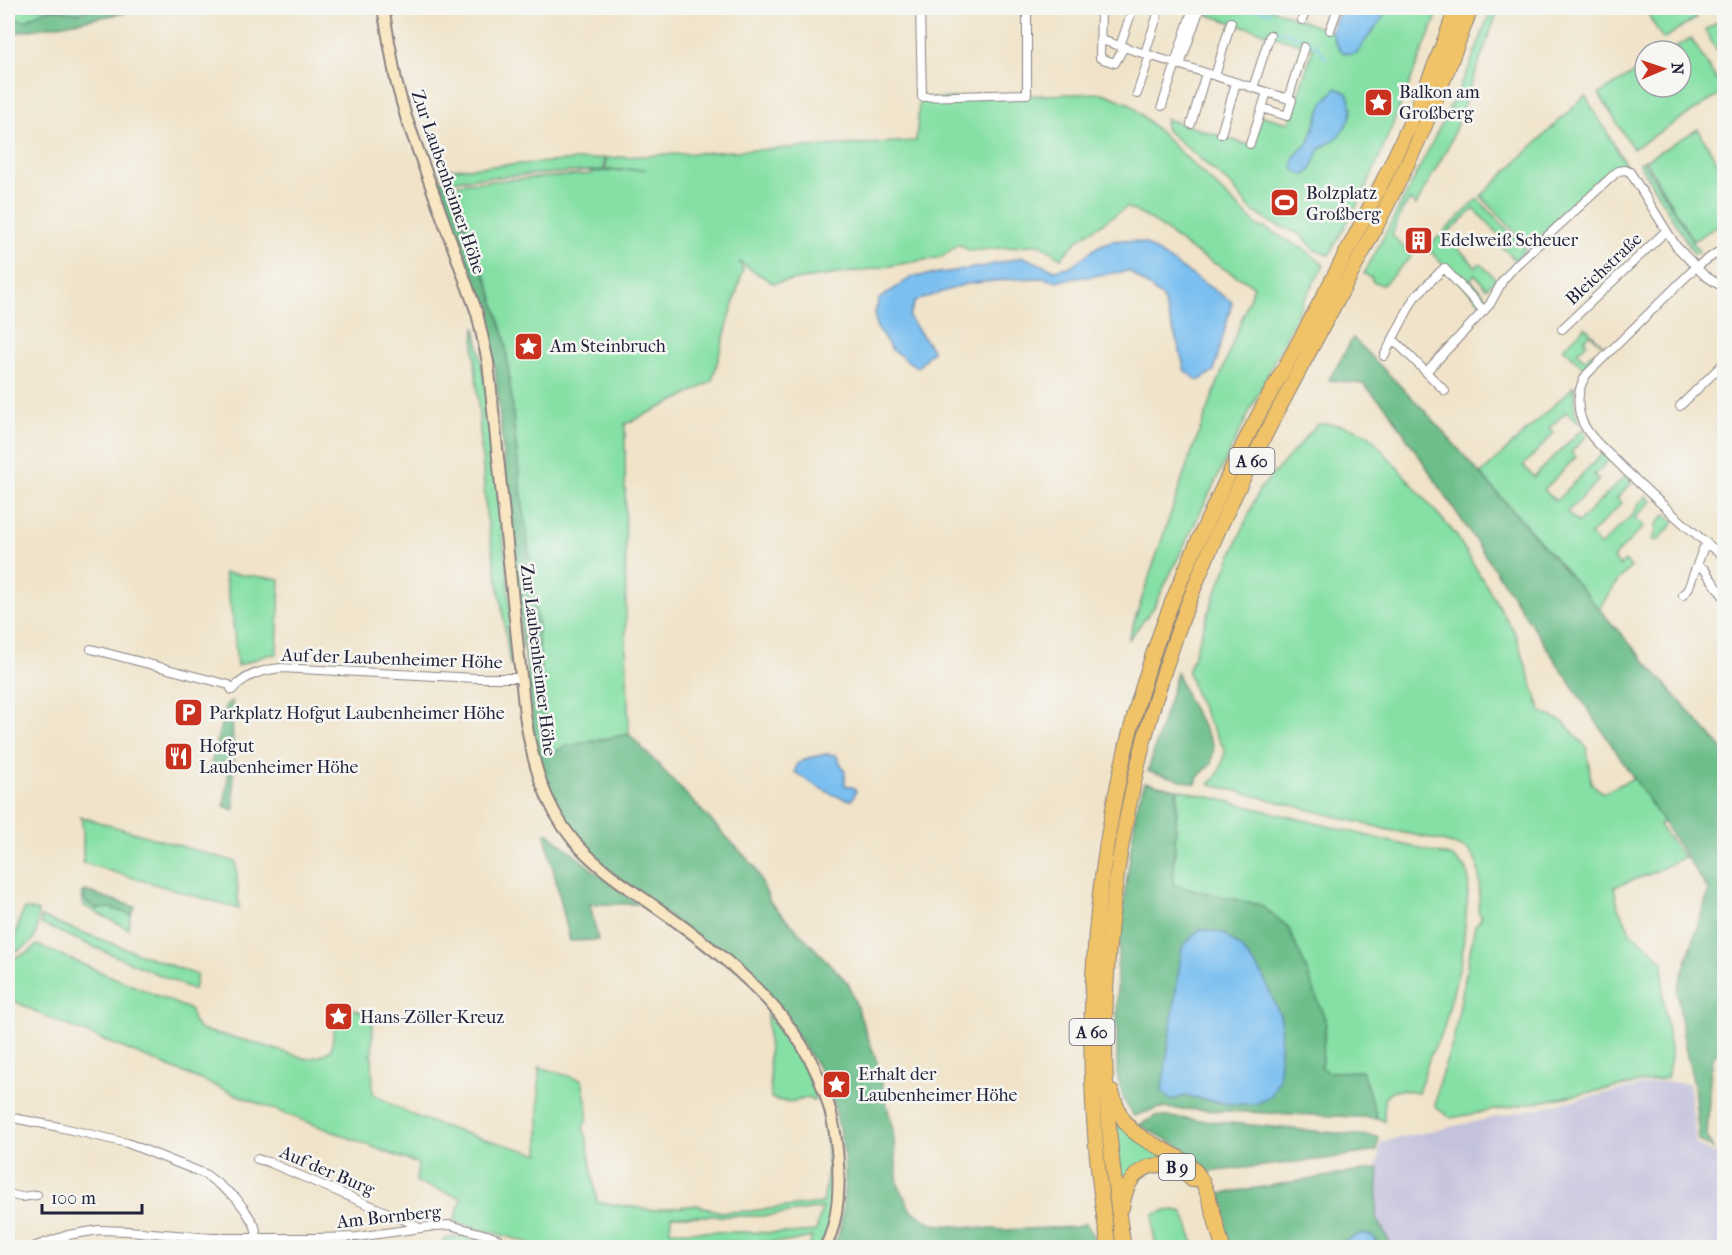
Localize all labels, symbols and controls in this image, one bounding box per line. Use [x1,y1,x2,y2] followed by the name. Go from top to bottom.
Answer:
[1633,39,1693,99] north arrow
[1668,62,1687,76] text: N
[1399,82,1480,124] place label: Balkon am Großberg
[1362,86,1394,118] place icon: Balkon am Großberg
[407,87,489,277] street label: Zur Laubenheimer Höhe
[1306,183,1381,225] place label: Bolzplatz Großberg
[1269,187,1301,219] sports icon: Bolzplatz Großberg
[1403,224,1435,256] building icon: Edelweiß Scheuer
[1562,228,1646,310] street label: Bleichstraße
[1440,230,1578,251] place label: Edelweiß Scheuer
[513,330,545,362] place icon: Am Steinbruch
[549,336,666,357] place label: Am Steinbruch
[1230,448,1274,474] road number: A 60
[516,563,560,757] street label: Zur Laubenheimer Höhe
[280,645,503,673] street label: Auf der Laubenheimer Höhe
[172,697,204,729] parking icon: Parkplatz Hofgut Laubenheimer Höhe
[209,703,505,724] place label: Parkplatz Hofgut Laubenheimer Höhe
[199,736,359,778] place label: Hofgut Laubenheimer Höhe
[162,740,194,772] restaurant icon: Hofgut Laubenheimer Höhe
[323,1001,355,1033] place icon: Hans-Zöller-Kreuz
[360,1007,504,1028] place label: Hans-Zöller-Kreuz
[1070,1019,1114,1045] road number: A 60
[858,1064,1018,1106] place label: Erhalt der Laubenheimer Höhe
[821,1068,853,1100] place icon: Erhalt der Laubenheimer Höhe
[276,1141,378,1201] street label: Auf der Burg
[1159,1154,1195,1180] road number: B 9
[42,1177,142,1215] scale bar
[51,1188,96,1209] text: 100 m
[335,1201,443,1233] street label: Am Bornberg

